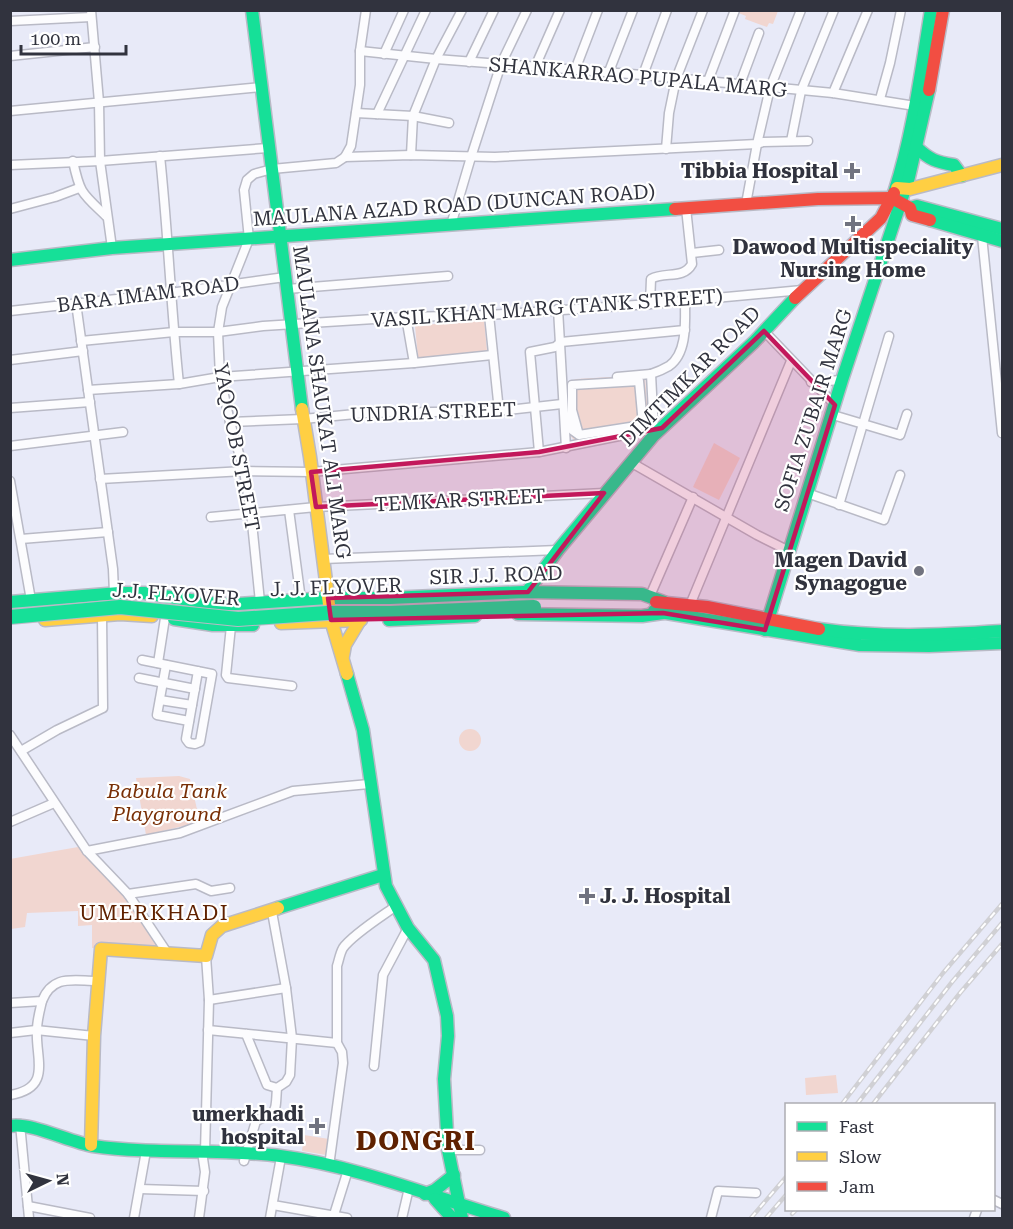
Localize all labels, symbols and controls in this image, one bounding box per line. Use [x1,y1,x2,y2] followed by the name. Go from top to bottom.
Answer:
[21,18,126,56] scale bar
[30,28,81,49] text: 100 m
[488,52,789,102] street label: SHANKARRAO PUPALA MARG
[681,159,838,183] place label: Tibbia Hospital
[843,162,861,180] marker: Tibbia Hospital
[252,179,656,231] street label: MAULANA AZAD ROAD (DUNCAN ROAD)
[844,215,862,233] marker: Dawood Multispeciality Nursing Home
[732,235,974,282] place label: Dawood Multispeciality Nursing Home
[288,244,356,561] street label: MAULANA SHAUKAT ALI MARG
[55,271,241,317] street label: BARA IMAM ROAD
[370,284,724,332] street label: VASIL KHAN MARG (TANK STREET)
[615,301,765,451] street label: DIMTIMKAR ROAD
[769,305,857,514] street label: SOFIA ZUBAIR MARG
[209,361,265,533] street label: YAQOOB STREET
[349,397,517,427] street label: UNDRIA STREET
[374,484,546,516] street label: TEMKAR STREET
[775,548,908,595] place label: Magen David Synagogue
[429,561,563,589] street label: SIR J.J. ROAD
[912,564,926,578] marker: Magen David Synagogue
[269,573,403,601] street label: J. J. FLYOVER
[111,578,241,610] street label: J.J. FLYOVER
[106,779,227,826] park label: Babula Tank Playground
[600,884,731,908] place label: J. J. Hospital
[578,887,596,905] marker: J. J. Hospital
[79,901,229,925] district label: UMERKHADI
[192,1102,304,1149] place label: umerkhadi hospital
[785,1103,995,1211] legend
[839,1116,874,1137] text: Fast
[308,1117,326,1135] marker: umerkhadi hospital
[356,1126,476,1156] district label: DONGRI
[839,1146,881,1167] text: Slow
[18,1151,78,1211] north arrow
[52,1173,72,1187] text: N
[839,1176,875,1197] text: Jam

